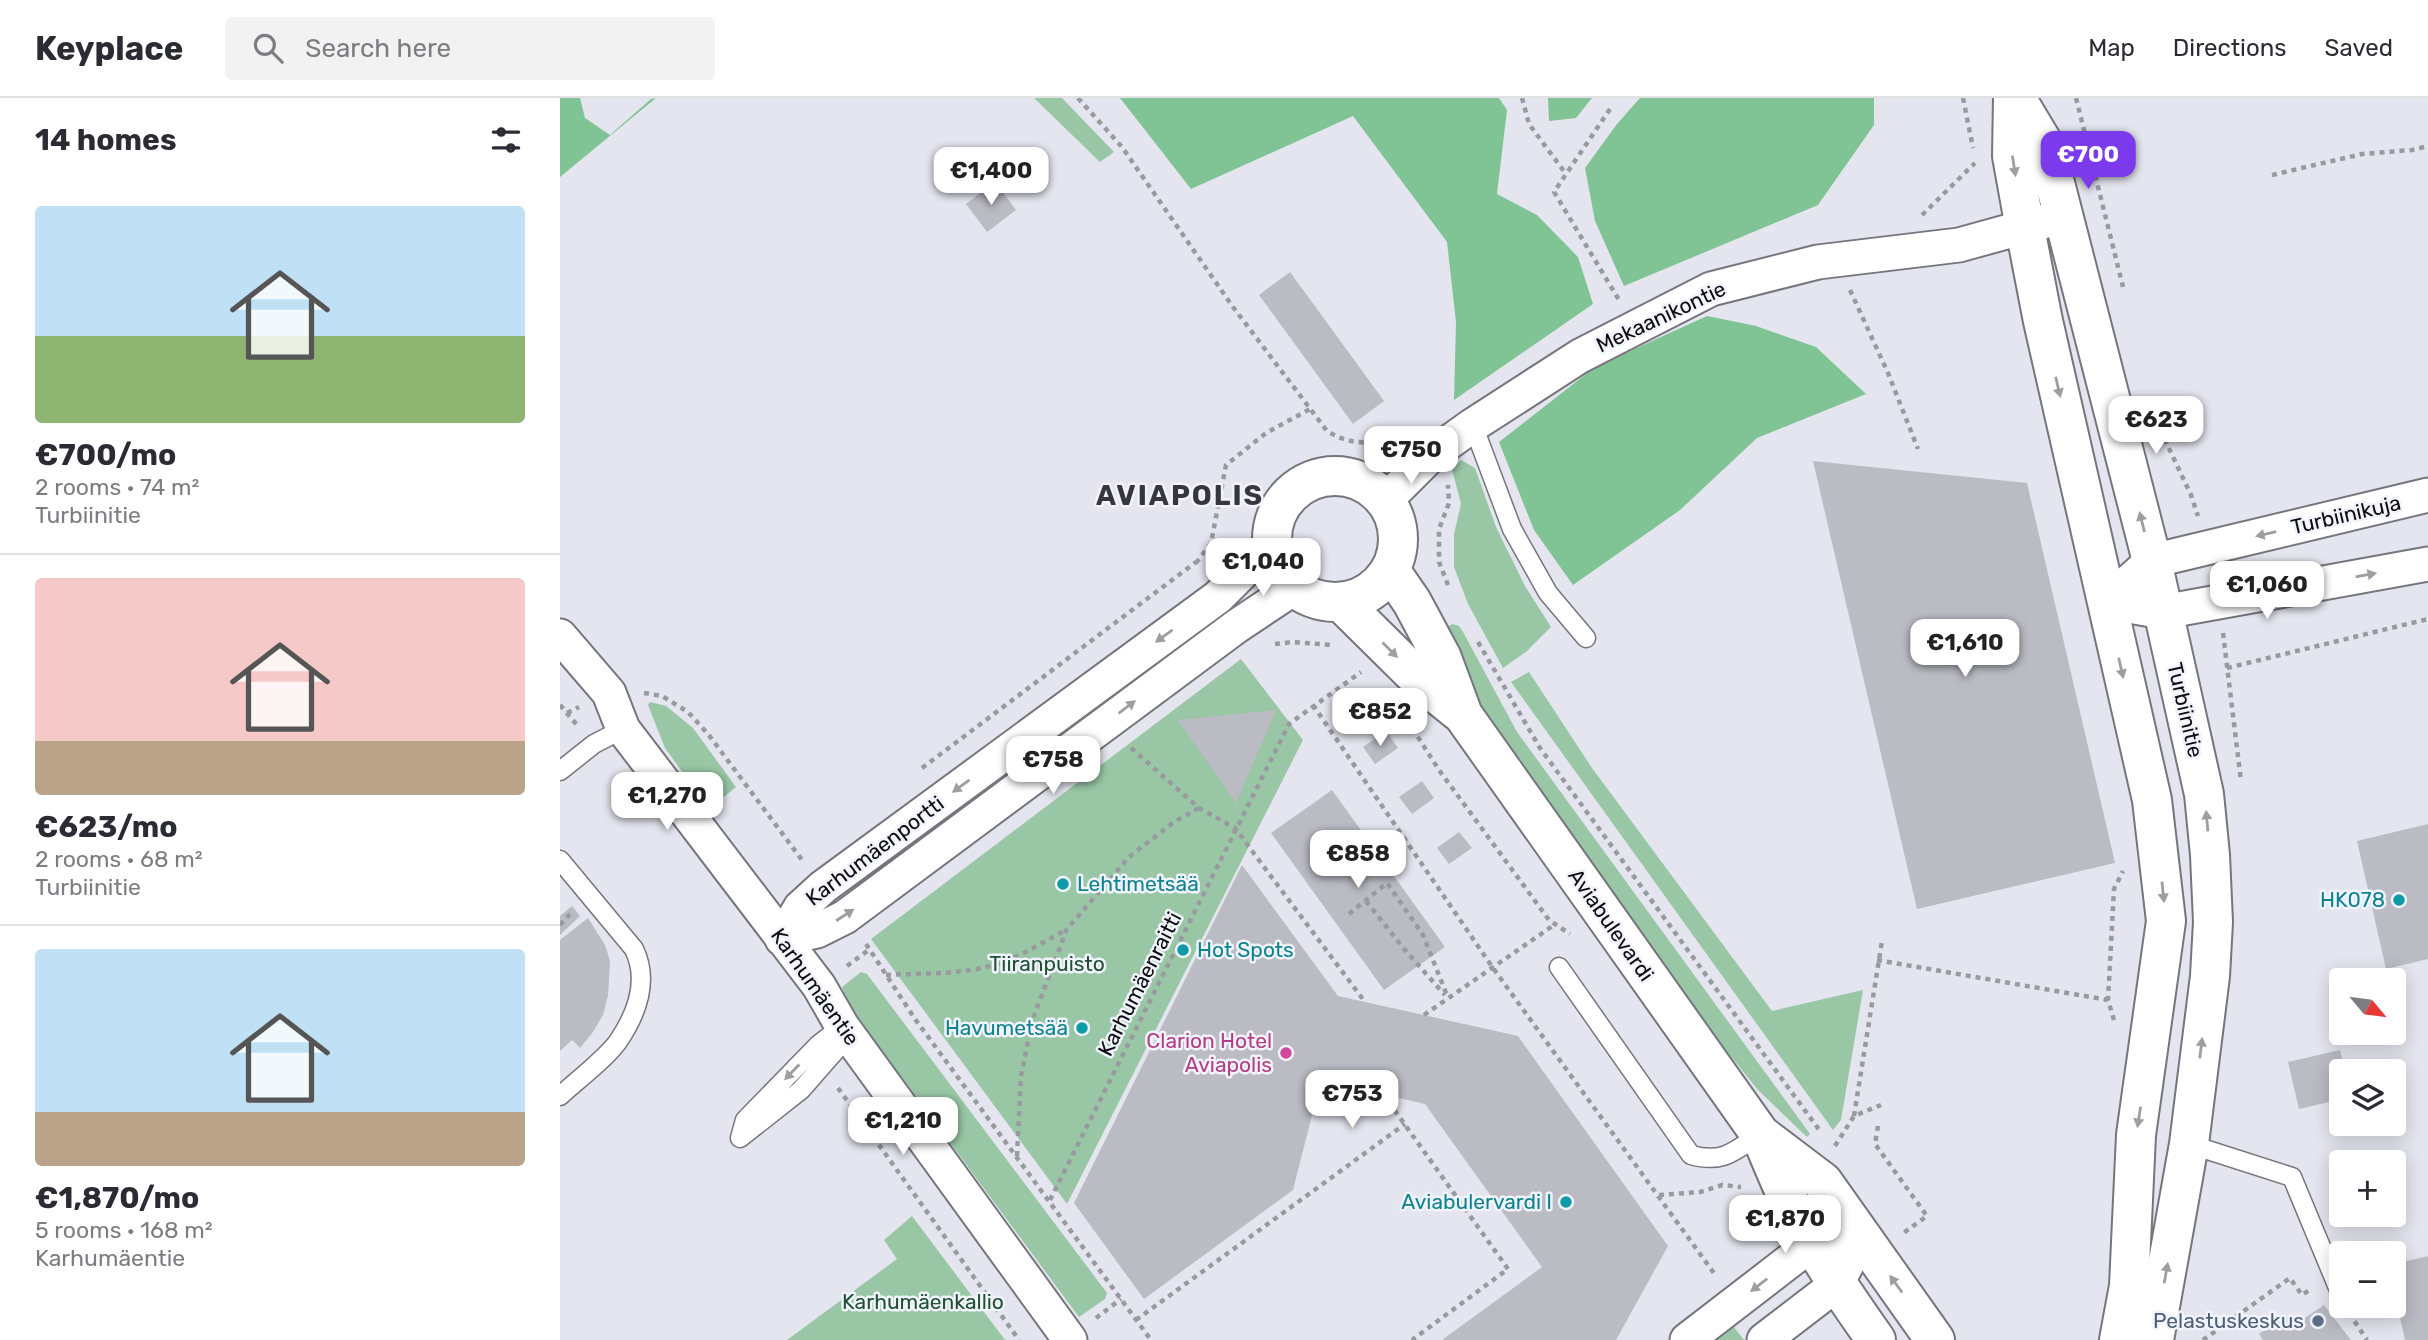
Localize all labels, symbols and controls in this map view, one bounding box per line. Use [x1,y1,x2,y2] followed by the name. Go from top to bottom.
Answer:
[225,17,715,80] search box
[35,29,183,68] text: Keyplace
[249,29,287,67] icon: search
[305,33,451,64] text: Search here
[2088,34,2135,62] text: Map
[2173,34,2286,62] text: Directions
[2324,34,2393,62] text: Saved
[487,121,525,159] icon: filters
[35,122,177,158] text: 14 homes
[2047,132,2129,191] pin: €700
[2057,140,2119,168] text: €700
[934,148,1048,207] pin: €1,400
[2009,155,2020,177] one-way arrow
[950,156,1032,184] text: €1,400
[217,252,343,378] icon: home
[1592,276,1730,357] street label: Mekaanikontie
[2052,376,2063,398] one-way arrow
[2115,396,2197,456] pin: €623
[2124,405,2188,433] text: €623
[1370,426,1452,486] pin: €750
[1380,435,1442,463] text: €750
[35,437,176,473] text: €700/mo
[35,473,199,501] text: 2 rooms · 74 m²
[1096,479,1264,512] district label: AVIAPOLIS
[2288,490,2403,539] street label: Turbiinikuja
[35,501,141,529] text: Turbiinitie
[2136,511,2147,533] one-way arrow
[2255,529,2277,540] one-way arrow
[1206,538,1320,598] pin: €1,040
[1222,547,1304,575] text: €1,040
[2210,561,2324,621] pin: €1,060
[2355,569,2377,580] one-way arrow
[2226,570,2308,598] text: €1,060
[1908,620,2022,679] pin: €1,610
[217,624,343,750] icon: home
[1926,628,2004,656] text: €1,610
[1155,629,1173,643] one-way arrow
[1382,641,1399,658] one-way arrow
[2116,657,2127,679] one-way arrow
[2162,660,2209,760] street label: Turbiinitie
[1339,688,1421,748] pin: €852
[1348,697,1412,725] text: €852
[1118,701,1136,715] one-way arrow
[1012,736,1094,796] pin: €758
[1022,745,1084,773] text: €758
[610,772,724,832] pin: €1,270
[952,779,970,793] one-way arrow
[627,781,707,809] text: €1,270
[801,791,949,911] street label: Karhumäenportti
[35,809,178,845] text: €623/mo
[2201,810,2212,832] one-way arrow
[1317,830,1399,890] pin: €858
[1326,839,1390,867] text: €858
[35,845,203,873] text: 2 rooms · 68 m²
[1563,864,1659,986] street label: Aviabulevardi
[1077,871,1199,896] place label: Lehtimetsää
[35,873,141,901] text: Turbiinitie
[1055,876,1071,892] marker: Lehtimetsää
[2157,881,2168,903] one-way arrow
[2320,887,2385,912] place label: HK078
[2391,892,2407,908] marker: HK078
[1093,908,1187,1060] street label: Karhumäenraitti
[836,909,855,922] one-way arrow
[766,923,865,1050] street label: Karhumäentie
[1197,937,1294,962] place label: Hot Spots
[1175,942,1191,958] marker: Hot Spots
[989,951,1105,976] park label: Tiiranpuisto
[2329,968,2406,1045] north arrow
[2329,968,2406,1318] map controls
[217,995,343,1121] icon: home
[945,1015,1068,1040] place label: Havumetsää
[1074,1020,1090,1036] marker: Havumetsää
[1146,1028,1272,1077] place label: Clarion Hotel Aviapolis
[2195,1037,2206,1059] one-way arrow
[1278,1045,1294,1061] marker: Clarion Hotel Aviapolis
[2329,1059,2406,1136] button: layers
[784,1063,800,1080] one-way arrow
[1311,1070,1393,1130] pin: €753
[1321,1079,1383,1107] text: €753
[846,1098,960,1157] pin: €1,210
[864,1106,942,1134] text: €1,210
[2133,1106,2144,1128] one-way arrow
[2329,1150,2406,1227] button: +
[35,1180,199,1216] text: €1,870/mo
[1401,1189,1552,1214] place label: Aviabulervardi I
[1558,1194,1574,1210] marker: Aviabulervardi I
[1728,1196,1842,1255] pin: €1,870
[1745,1204,1825,1232] text: €1,870
[35,1216,213,1244] text: 5 rooms · 168 m²
[2329,1241,2406,1318] button: −
[35,1244,185,1272] text: Karhumäentie
[2161,1262,2172,1284] one-way arrow
[1889,1275,1903,1293] one-way arrow
[1750,1278,1768,1292] one-way arrow
[842,1289,1004,1314] park label: Karhumäenkallio
[2153,1308,2304,1333] place label: Pelastuskeskus
[2310,1313,2326,1329] marker: Pelastuskeskus

